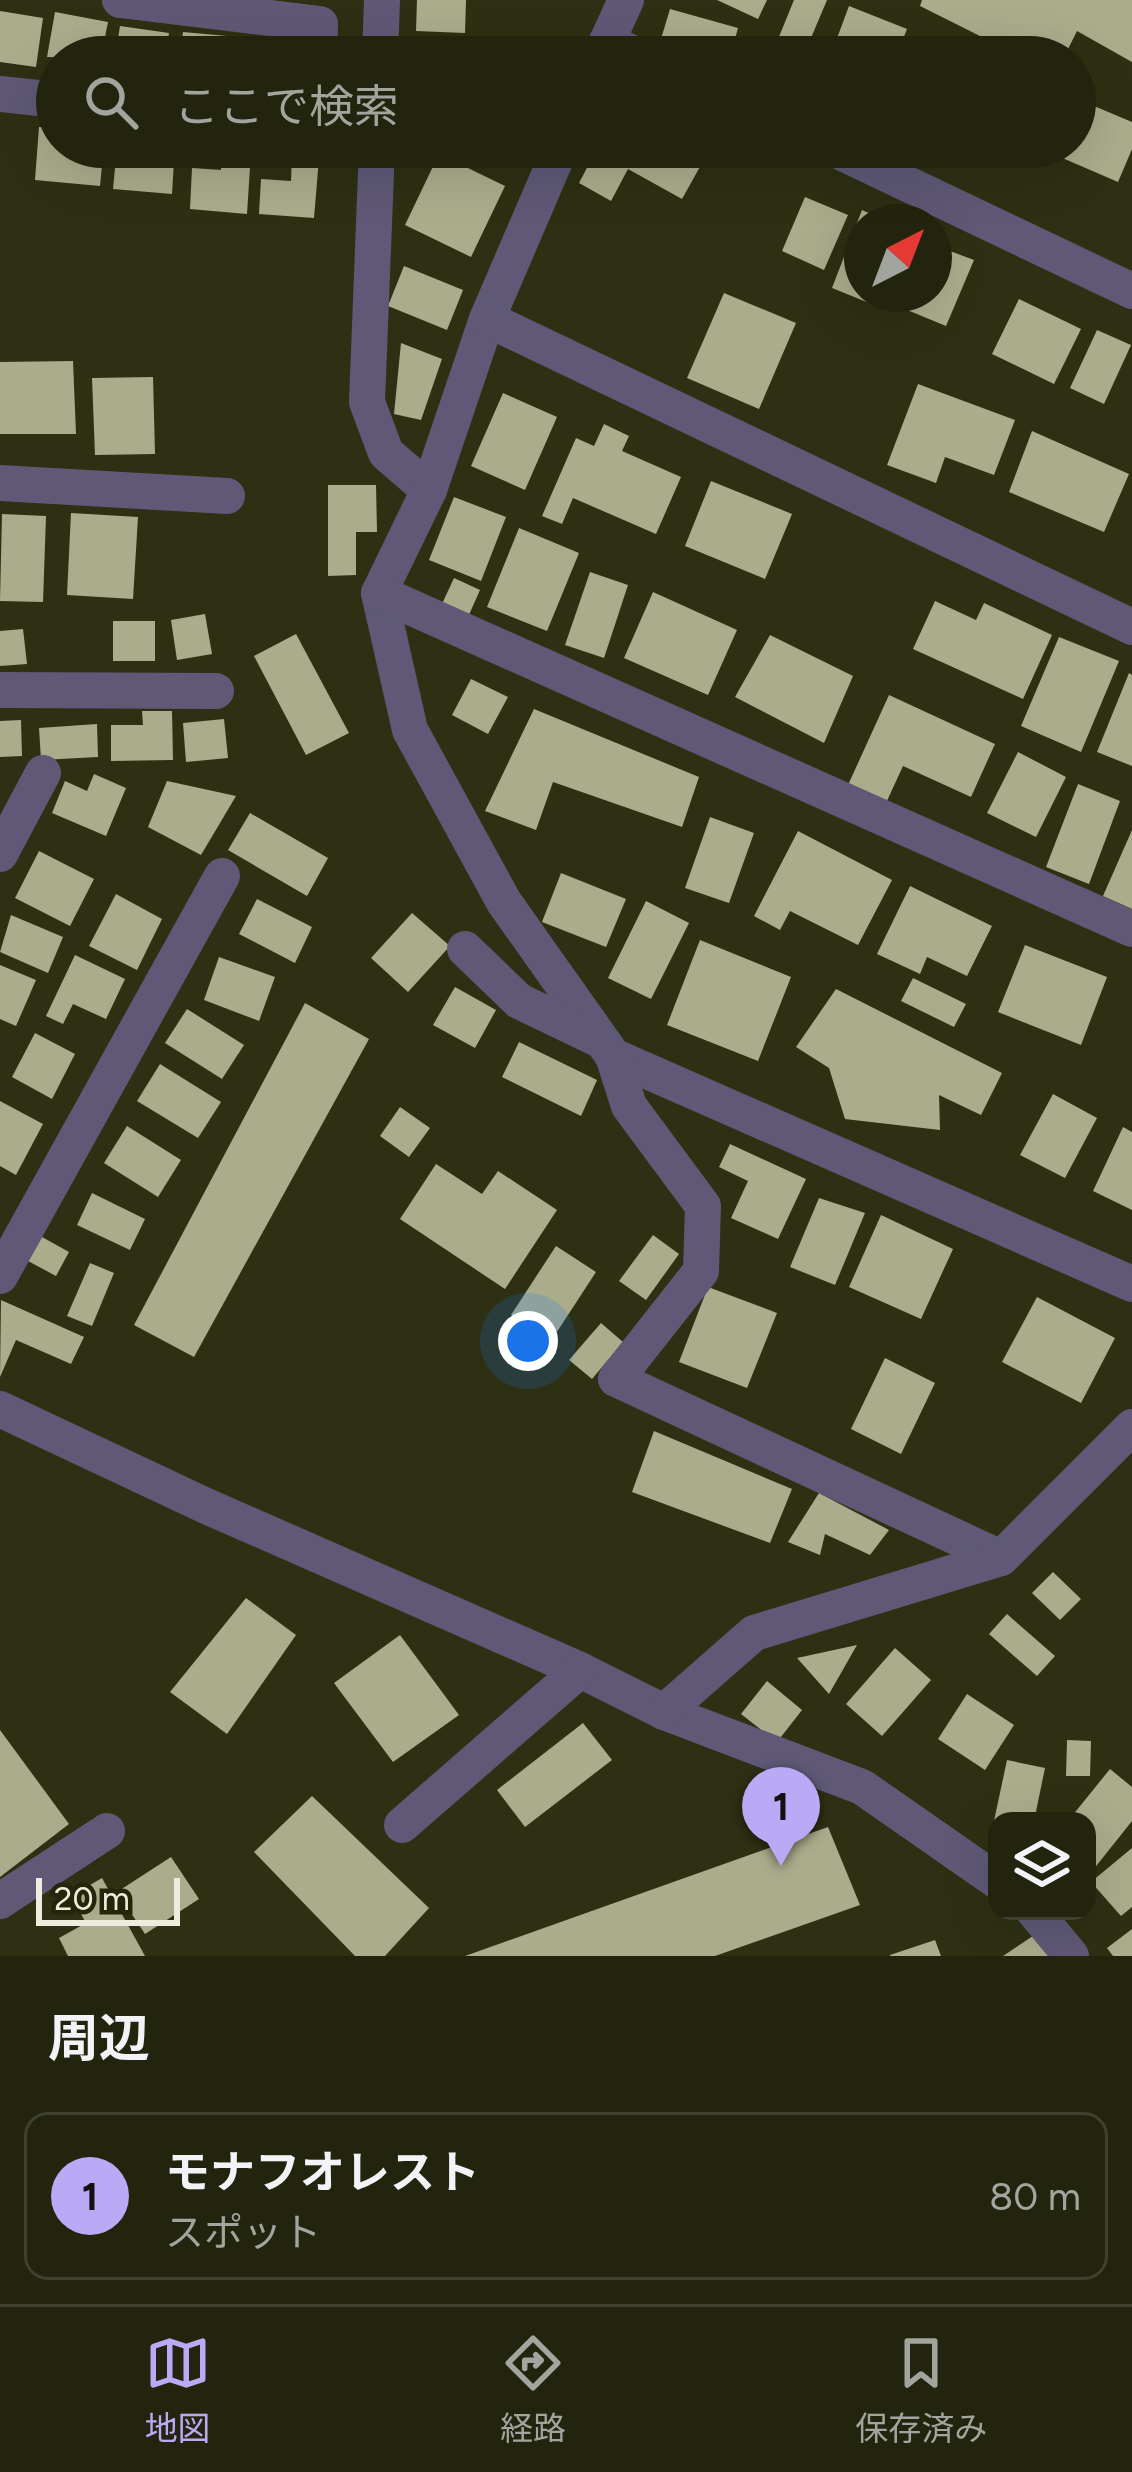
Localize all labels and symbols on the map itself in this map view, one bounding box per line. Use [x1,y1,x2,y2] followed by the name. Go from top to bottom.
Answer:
[844,204,952,312] north arrow
[498,1311,558,1371] your location
[742,1767,820,1866] pin: 1
[36,1872,180,1925] scale bar

